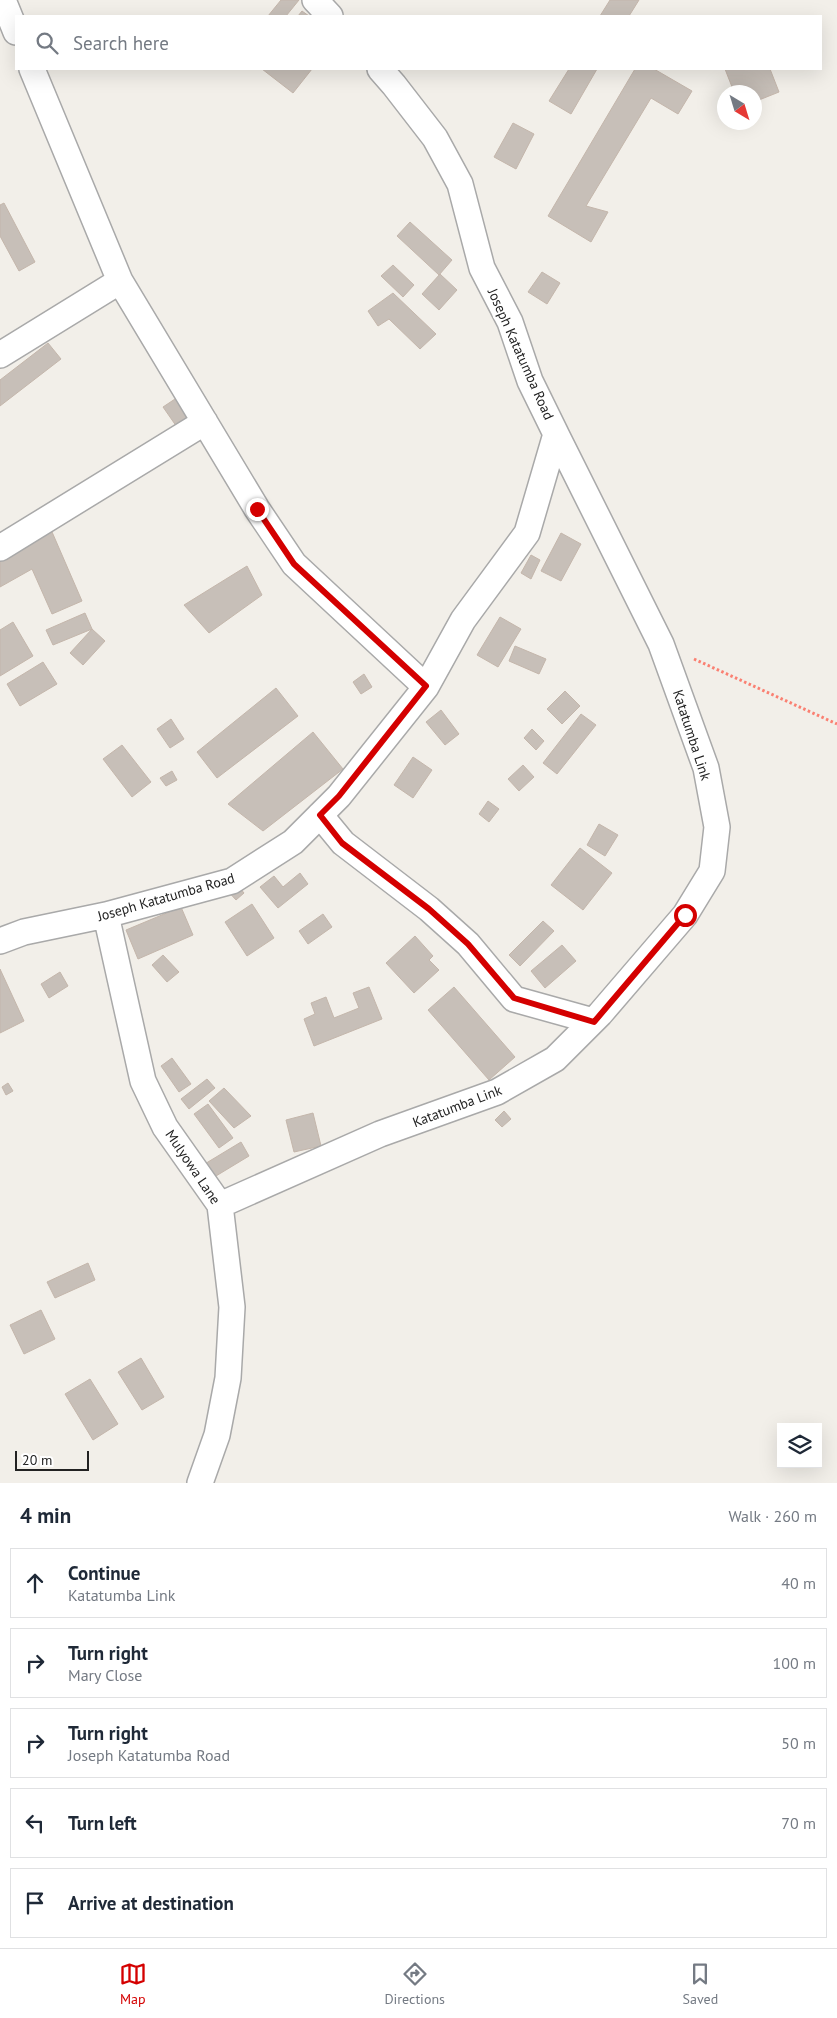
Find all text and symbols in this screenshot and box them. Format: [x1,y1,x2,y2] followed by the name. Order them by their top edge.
[15,15,822,70] search box
[33,29,61,57] icon: search
[73,31,169,55] text: Search here
[717,85,762,130] north arrow
[484,285,558,422] street label: Joseph Katatumba Road
[246,498,269,521] route end
[669,687,715,783] street label: Katatumba Link
[94,869,237,925] street label: Joseph Katatumba Road
[674,904,697,927] route start
[410,1081,504,1131] street label: Katatumba Link
[161,1126,225,1208] street label: Mulyowa Lane
[777,1423,822,1468] map controls
[777,1423,822,1468] button: layers
[15,1448,89,1471] scale bar
[22,1451,52,1469] text: 20 m
[20,1502,71,1529] text: 4 min
[728,1506,817,1526] text: Walk · 260 m
[68,1561,140,1585] text: Continue
[21,1569,49,1597] icon: ahead
[781,1573,816,1593] text: 40 m
[68,1585,175,1605] text: Katatumba Link
[68,1641,148,1665] text: Turn right
[21,1649,49,1677] icon: right
[773,1653,816,1673] text: 100 m
[68,1665,142,1685] text: Mary Close
[68,1721,148,1745] text: Turn right
[21,1729,49,1757] icon: right
[781,1733,816,1753] text: 50 m
[68,1745,230,1765] text: Joseph Katatumba Road
[21,1809,49,1837] icon: left
[68,1811,137,1835] text: Turn left
[781,1813,816,1833] text: 70 m
[21,1889,49,1917] icon: arrive
[68,1891,234,1915] text: Arrive at destination
[119,1960,147,2008] tab: Map
[384,1960,445,2008] tab: Directions
[683,1960,718,2008] tab: Saved

